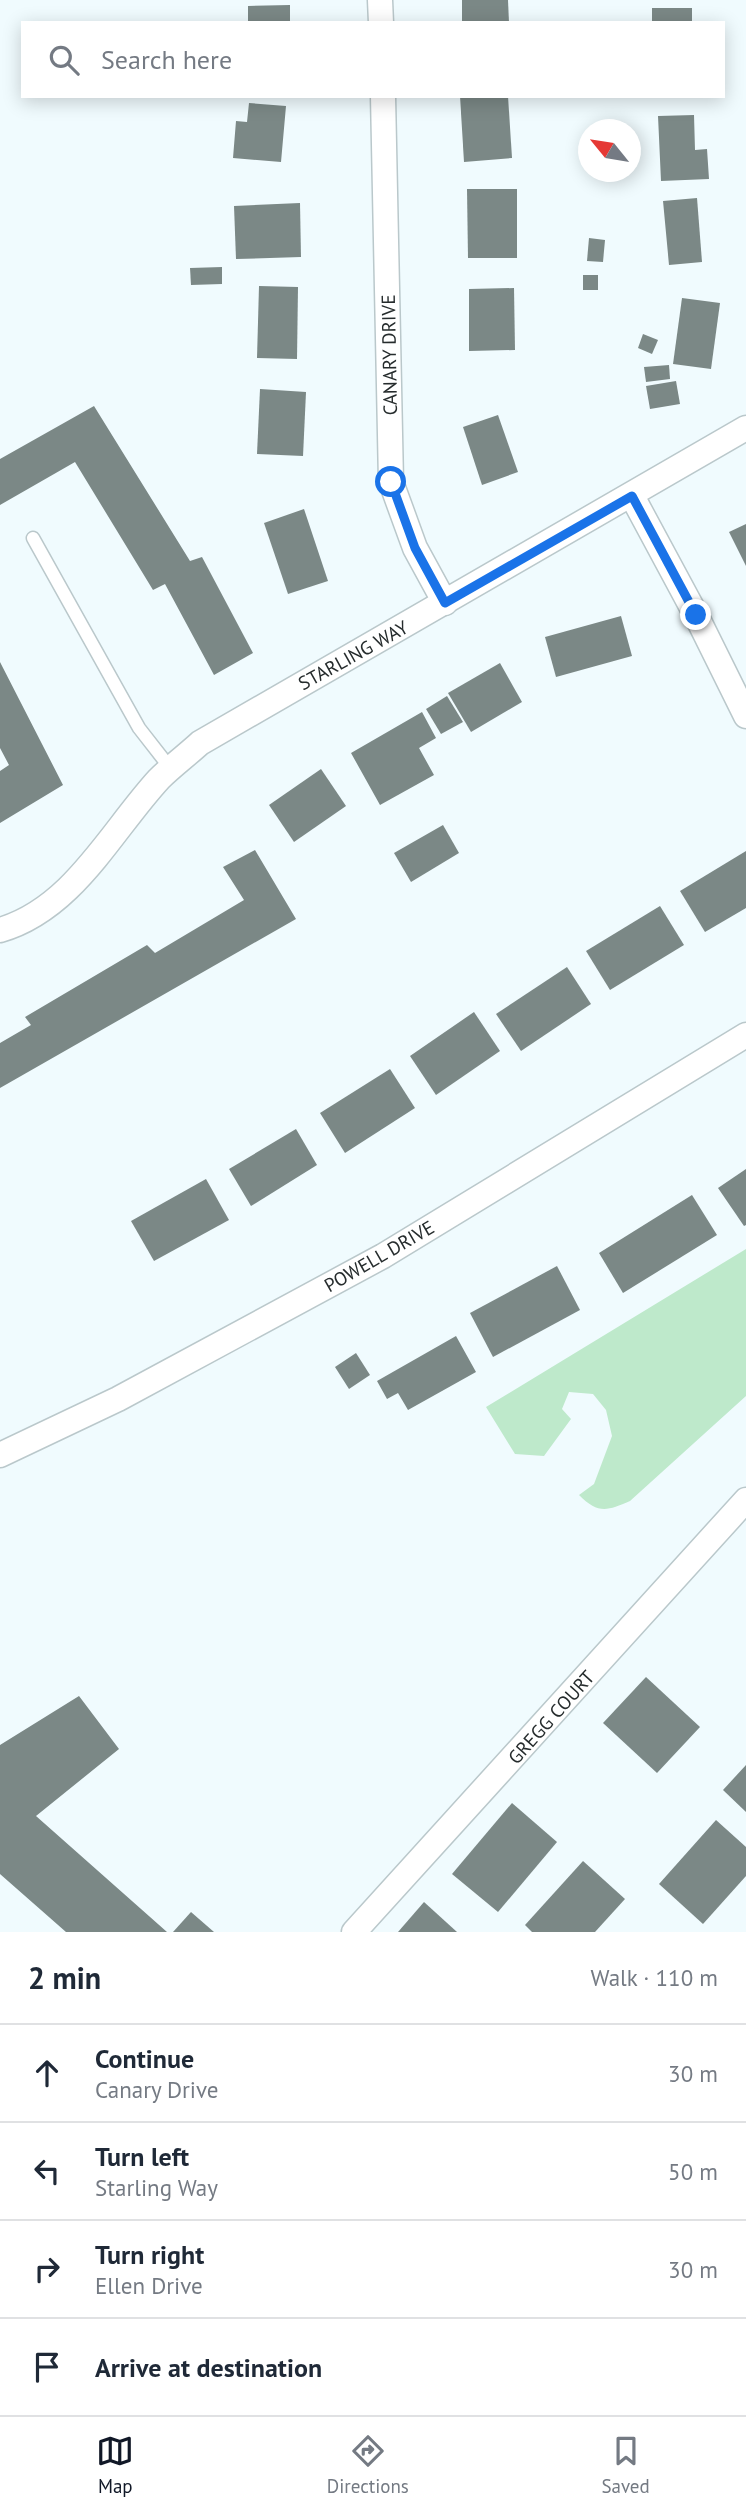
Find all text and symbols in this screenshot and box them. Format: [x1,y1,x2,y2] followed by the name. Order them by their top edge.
[21,21,725,98] search box
[45,41,83,79] icon: search
[101,43,232,76] text: Search here
[578,119,641,182] north arrow
[376,294,402,416] street label: CANARY DRIVE
[375,466,406,497] route start
[680,599,711,630] route end
[294,615,412,695] street label: STARLING WAY
[320,1215,438,1297] street label: POWELL DRIVE
[503,1665,600,1769] street label: GREGG COURT
[28,1958,101,1997] text: 2 min
[591,1963,718,1992] text: Walk · 110 m
[95,2042,194,2075] text: Continue
[28,2054,66,2092] icon: ahead
[668,2059,718,2088] text: 30 m
[95,2075,219,2104] text: Canary Drive
[95,2140,189,2173] text: Turn left
[28,2152,66,2190] icon: left
[668,2157,718,2186] text: 50 m
[95,2173,218,2202] text: Starling Way
[95,2238,204,2271] text: Turn right
[28,2250,66,2288] icon: right
[668,2255,718,2284] text: 30 m
[95,2271,203,2300] text: Ellen Drive
[28,2348,66,2386] icon: arrive
[95,2351,322,2384] text: Arrive at destination
[96,2432,134,2498] tab: Map
[327,2432,409,2498] tab: Directions
[601,2432,650,2498] tab: Saved

